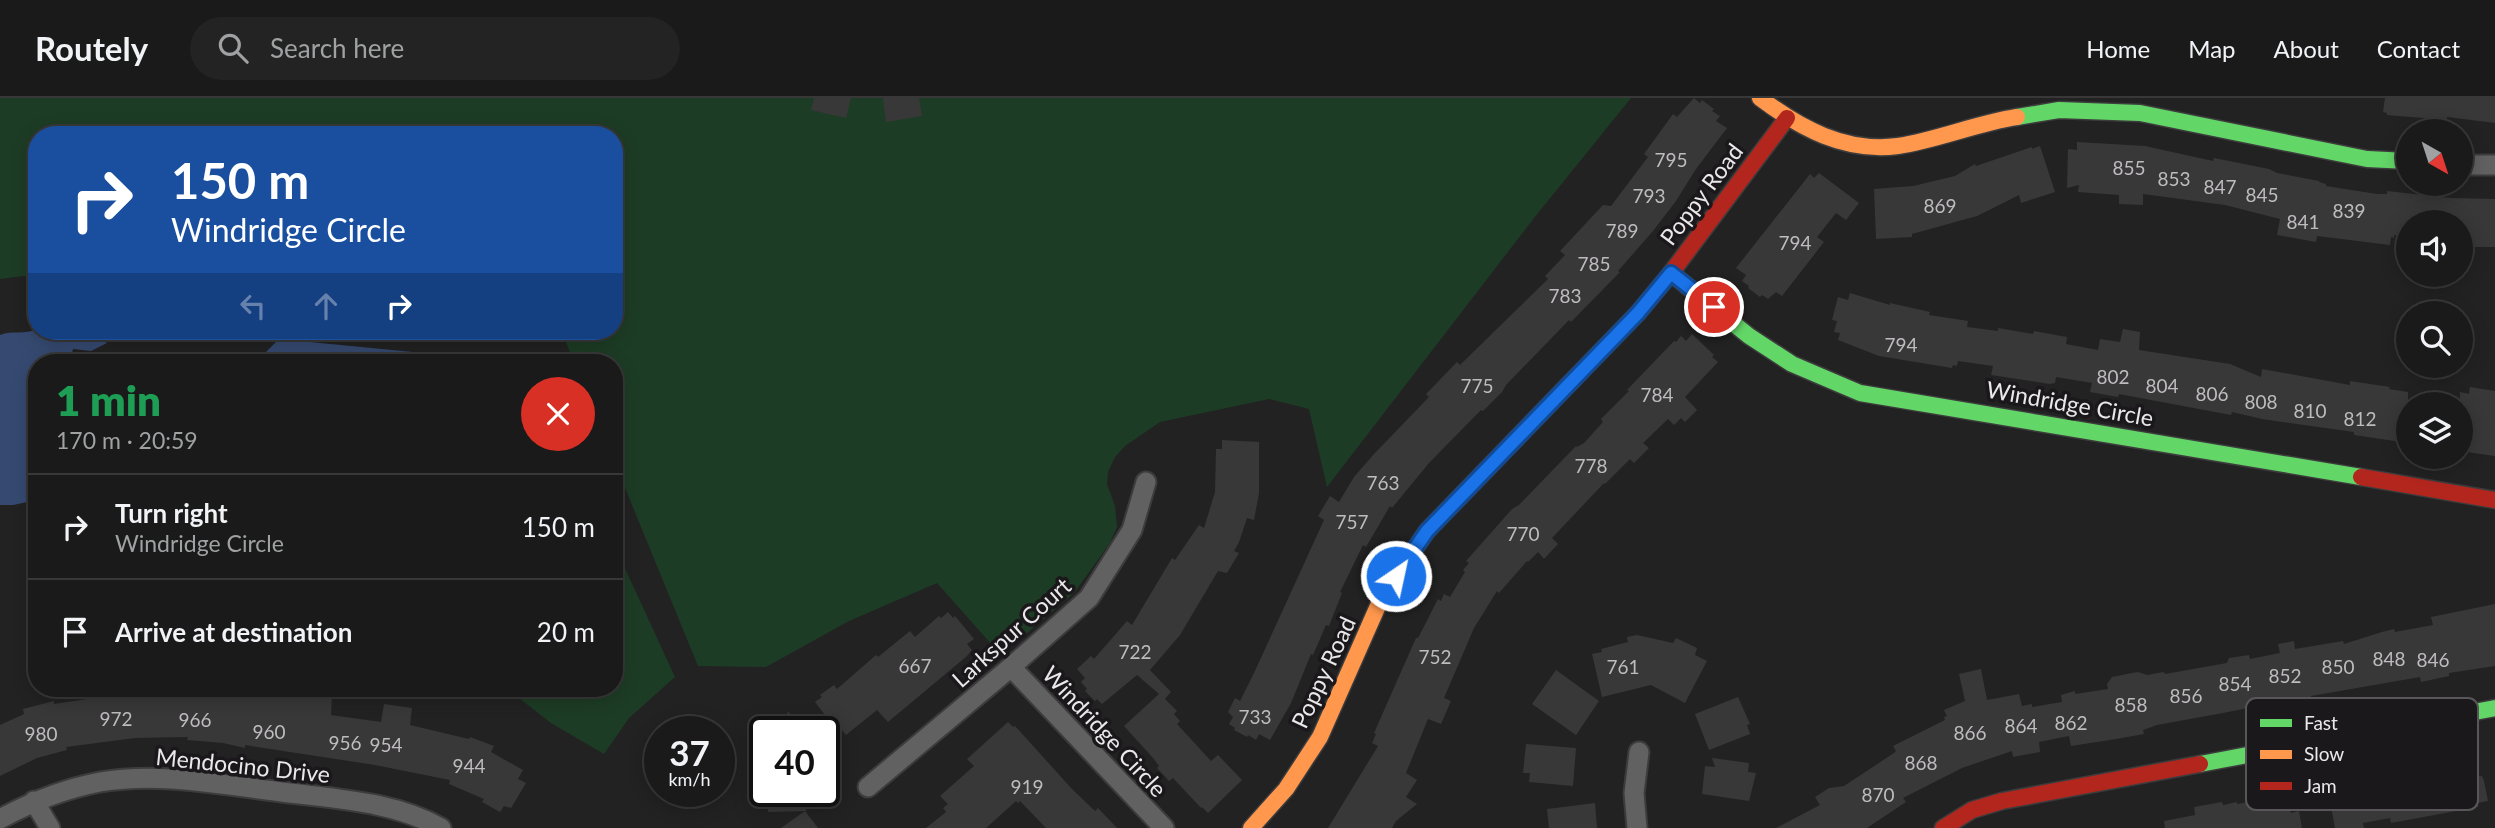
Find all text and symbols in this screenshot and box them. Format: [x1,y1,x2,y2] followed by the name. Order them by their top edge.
[190,17,680,80] search box
[35,28,148,68] text: Routely
[214,29,252,67] icon: search
[270,32,404,64] text: Search here
[2086,34,2150,63] text: Home
[2188,34,2236,63] text: Map
[2274,34,2339,63] text: About
[2377,34,2460,63] text: Contact
[2396,119,2473,196] north arrow
[2396,119,2473,469] map controls
[1654,138,1748,250] street label: Poppy Road
[1654,148,1688,171] house number: 795
[171,151,309,209] text: 150 m
[56,154,147,245] icon: right
[2112,156,2146,179] house number: 855
[2157,167,2191,190] house number: 853
[2203,175,2237,198] house number: 847
[2245,183,2279,206] house number: 845
[1632,184,1666,207] house number: 793
[1923,194,1957,217] house number: 869
[2332,199,2366,222] house number: 839
[171,210,406,249] text: Windridge Circle
[2286,210,2320,233] house number: 841
[2396,210,2473,287] button: sound
[1605,219,1639,242] house number: 789
[1778,231,1812,254] house number: 794
[1577,252,1611,275] house number: 785
[1684,277,1744,337] pin
[1548,284,1582,307] house number: 783
[234,287,272,325] icon: left
[307,287,345,325] icon: ahead
[380,287,418,325] icon: right
[1695,288,1733,326] icon: arrive
[2396,301,2473,378] button: search
[1884,333,1918,356] house number: 794
[2096,365,2130,388] house number: 802
[1460,374,1494,397] house number: 775
[2145,374,2179,397] house number: 804
[56,375,161,425] text: 1 min
[1984,375,2156,431] street label: Windridge Circle
[521,377,595,451] button: close
[2195,382,2229,405] house number: 806
[1640,383,1674,406] house number: 784
[2244,390,2278,413] house number: 808
[2396,392,2473,469] button: layers
[2293,399,2327,422] house number: 810
[2343,407,2377,430] house number: 812
[56,426,198,454] text: 170 m · 20:59
[1574,454,1608,477] house number: 778
[1366,471,1400,494] house number: 763
[115,497,228,529] text: Turn right
[56,508,94,546] icon: right
[1335,510,1369,533] house number: 757
[522,511,595,543] text: 150 m
[1506,522,1540,545] house number: 770
[115,529,284,557] text: Windridge Circle
[1359,539,1433,613] position arrow
[946,571,1077,693] street label: Larkspur Court
[1285,612,1361,732] street label: Poppy Road
[56,613,94,651] icon: arrive
[115,616,352,648] text: Arrive at destination
[537,616,595,648] text: 20 m
[1118,640,1152,663] house number: 722
[1418,645,1452,668] house number: 752
[2372,647,2406,670] house number: 848
[2416,648,2450,671] house number: 846
[898,654,932,677] house number: 667
[1606,655,1640,678] house number: 761
[2321,655,2355,678] house number: 850
[1037,660,1173,802] street label: Windridge Circle
[2268,664,2302,687] house number: 852
[2218,672,2252,695] house number: 854
[2169,684,2203,707] house number: 856
[2114,693,2148,716] house number: 858
[2246,698,2478,810] legend
[1238,705,1272,728] house number: 733
[99,707,133,730] house number: 972
[178,708,212,731] house number: 966
[2054,711,2088,734] house number: 862
[2304,711,2338,734] text: Fast
[2004,714,2038,737] house number: 864
[749,716,840,807] speed limit sign: 40
[252,720,286,743] house number: 960
[1953,721,1987,744] house number: 866
[24,722,58,745] house number: 980
[328,731,362,754] house number: 956
[669,731,710,773] text: 37
[369,733,403,756] house number: 954
[155,742,331,788] street label: Mendocino Drive
[2304,742,2344,765] text: Slow
[1904,751,1938,774] house number: 868
[452,754,486,777] house number: 944
[668,768,711,790] text: km/h
[2304,774,2337,797] text: Jam
[1010,775,1044,798] house number: 919
[1861,783,1895,806] house number: 870

